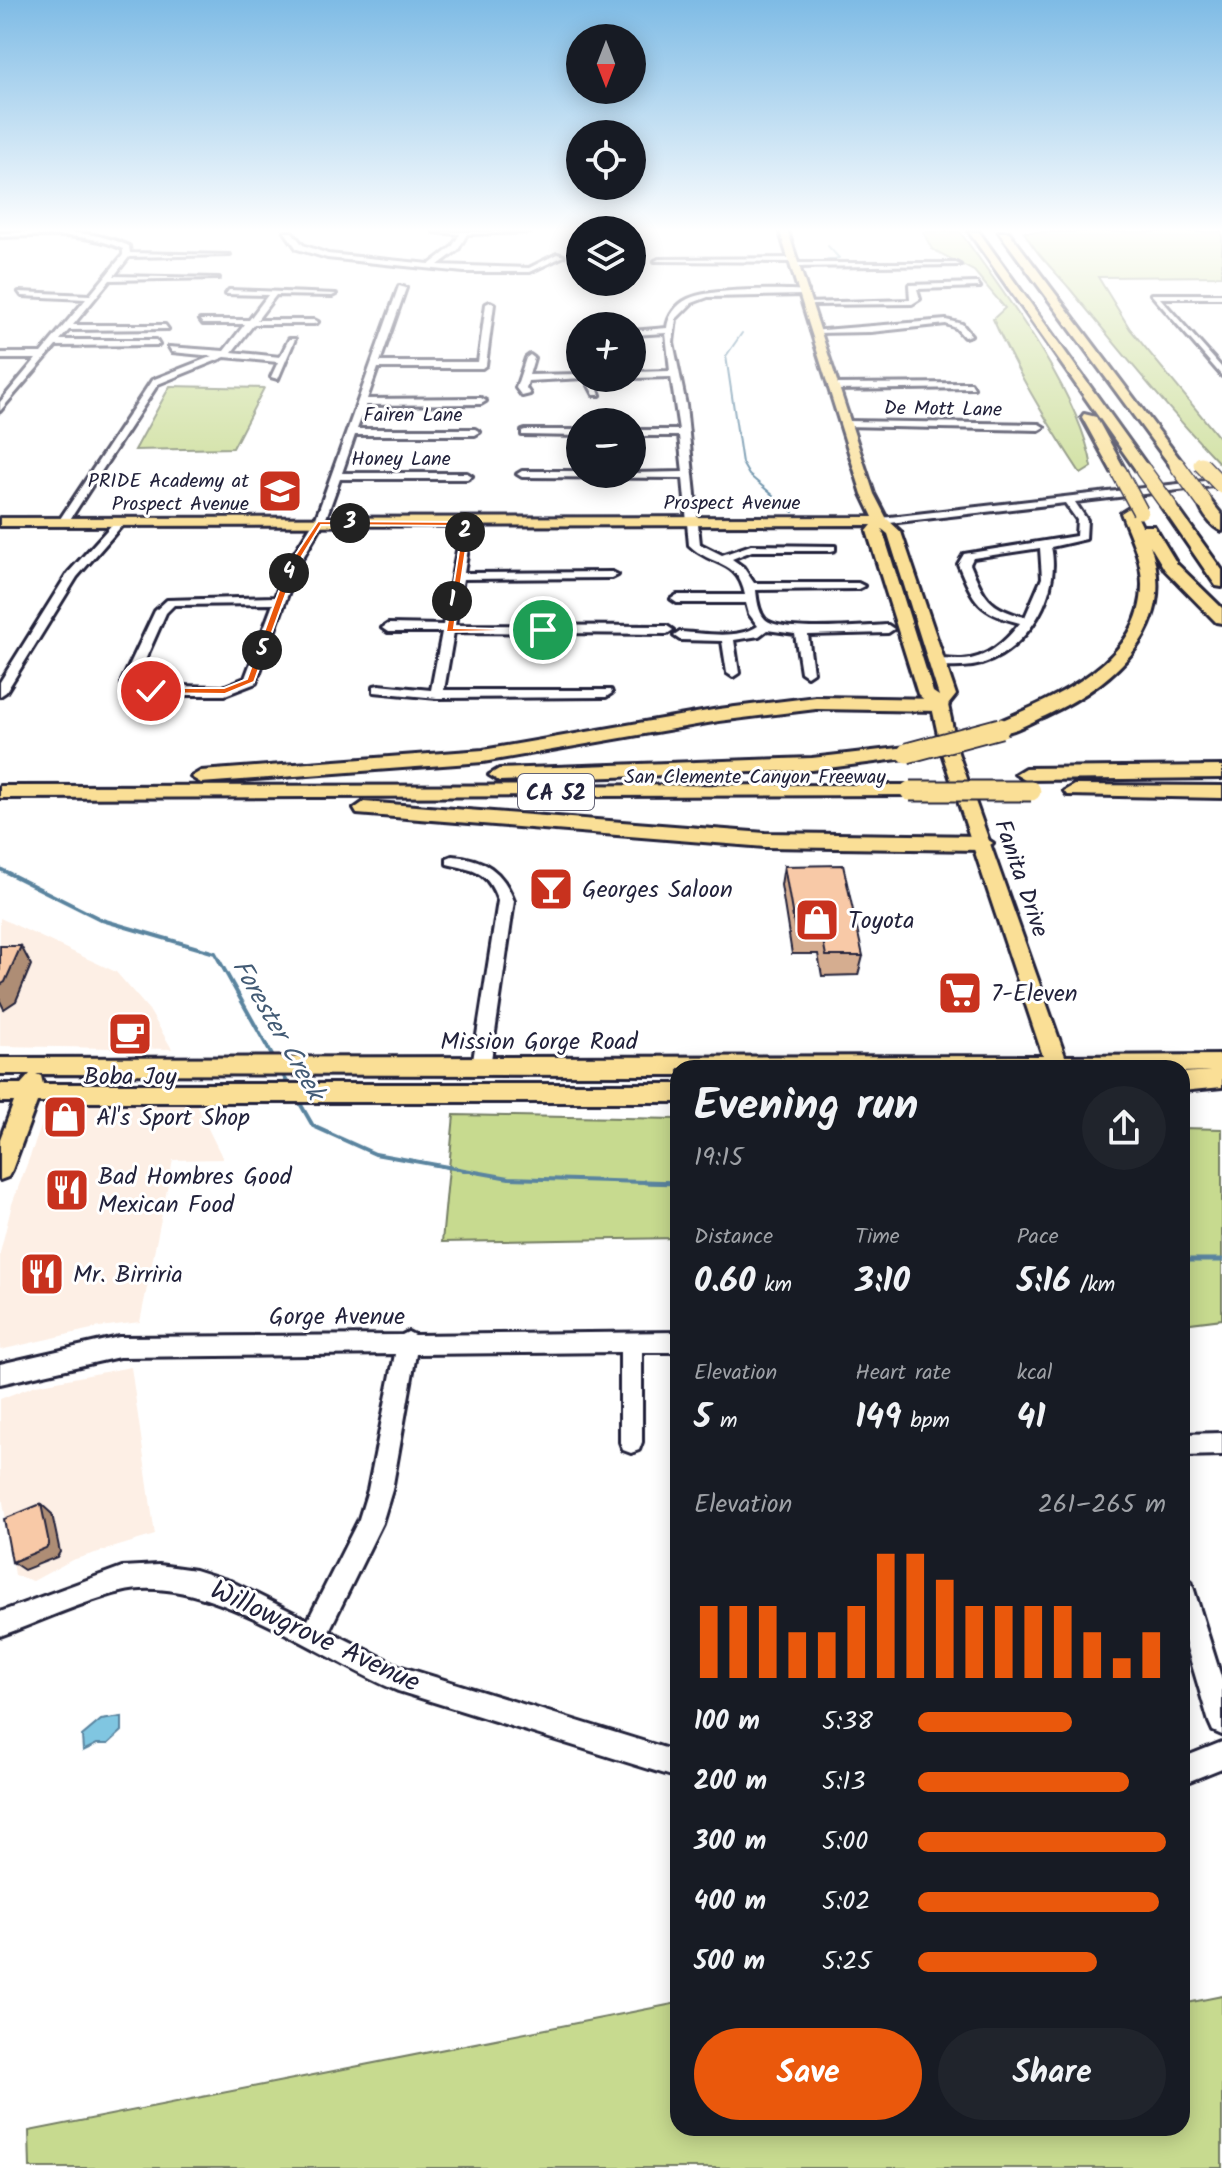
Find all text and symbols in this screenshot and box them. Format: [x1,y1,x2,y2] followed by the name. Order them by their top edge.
[566,24,646,104] north arrow
[566,24,646,488] map controls
[566,120,646,200] button: locate
[566,216,646,296] button: layers
[566,312,646,392] button: +
[884,393,1002,427] street label: De Mott Lane
[364,400,462,432] street label: Fairen Lane
[566,408,646,488] button: −
[351,444,451,476] street label: Honey Lane
[88,466,249,521] place label: PRIDE Academy at Prospect Avenue
[256,467,304,515] school or university icon: PRIDE Academy at Prospect Avenue
[663,488,801,520] street label: Prospect Avenue
[330,503,370,543] pin: 3
[344,505,356,540] text: 3
[445,512,485,552] pin: 2
[459,514,471,549] text: 2
[269,553,309,593] pin: 4
[283,555,295,590] text: 4
[432,581,472,621] pin: 1
[449,583,455,618] text: 1
[509,596,577,664] pin
[521,608,565,652] icon: arrive
[242,630,282,670] pin: 5
[256,632,268,667] text: 5
[117,657,185,725] pin
[129,669,173,713] icon: check
[624,762,886,794] street label: San Clemente Canyon Freeway
[518,774,594,810] road number: CA 52
[982,814,1059,943] street label: Fanita Drive
[527,865,575,913] bar icon: Georges Saloon
[582,871,733,910] place label: Georges Saloon
[793,896,841,944] shop icon: Toyota
[848,902,914,941] place label: Toyota
[220,951,337,1112] water label: Forester Creek
[936,969,984,1017] supermarket icon: 7-Eleven
[991,975,1078,1014] place label: 7-Eleven
[106,1010,154,1058] cafe icon: Boba Joy
[440,1023,639,1062] street label: Mission Gorge Road
[84,1058,177,1097] place label: Boba Joy
[694,1072,918,1142] text: Evening run
[1082,1086,1166,1170] button: share
[41,1093,89,1141] shop icon: Al's Sport Shop
[96,1099,250,1138] place label: Al's Sport Shop
[694,1137,743,1179] text: 19:15
[98,1158,293,1225] place label: Bad Hombres Good Mexican Food
[43,1166,91,1214] restaurant icon: Bad Hombres Good Mexican Food
[694,1220,773,1255] text: Distance
[855,1220,900,1255] text: Time
[1017,1220,1059,1255] text: Pace
[18,1250,66,1298] restaurant icon: Mr. Birriria
[694,1255,755,1309] text: 0.60
[855,1255,910,1309] text: 3:10
[1017,1255,1071,1309] text: 5:16
[73,1256,183,1295] place label: Mr. Birriria
[755,1268,792,1303] text: km
[1071,1268,1115,1303] text: /km
[269,1298,405,1337] street label: Gorge Avenue
[694,1356,777,1391] text: Elevation
[855,1356,951,1391] text: Heart rate
[1017,1356,1052,1391] text: kcal
[694,1391,711,1445] text: 5
[855,1391,901,1445] text: 149
[1017,1391,1045,1445] text: 41
[711,1404,738,1439] text: m
[901,1404,950,1439] text: bpm
[694,1484,792,1526] text: Elevation
[1038,1484,1166,1526] text: 261–265 m
[203,1569,428,1706] street label: Willowgrove Avenue
[694,1701,760,1743] text: 100 m
[822,1701,873,1743] text: 5:38
[694,1761,767,1803] text: 200 m
[822,1761,865,1803] text: 5:13
[694,1821,766,1863] text: 300 m
[822,1821,868,1863] text: 5:00
[694,1881,766,1923] text: 400 m
[822,1881,870,1923] text: 5:02
[694,1941,765,1983] text: 500 m
[822,1941,871,1983] text: 5:25
[694,2028,922,2120] button: Save
[938,2028,1166,2120] button: Share

